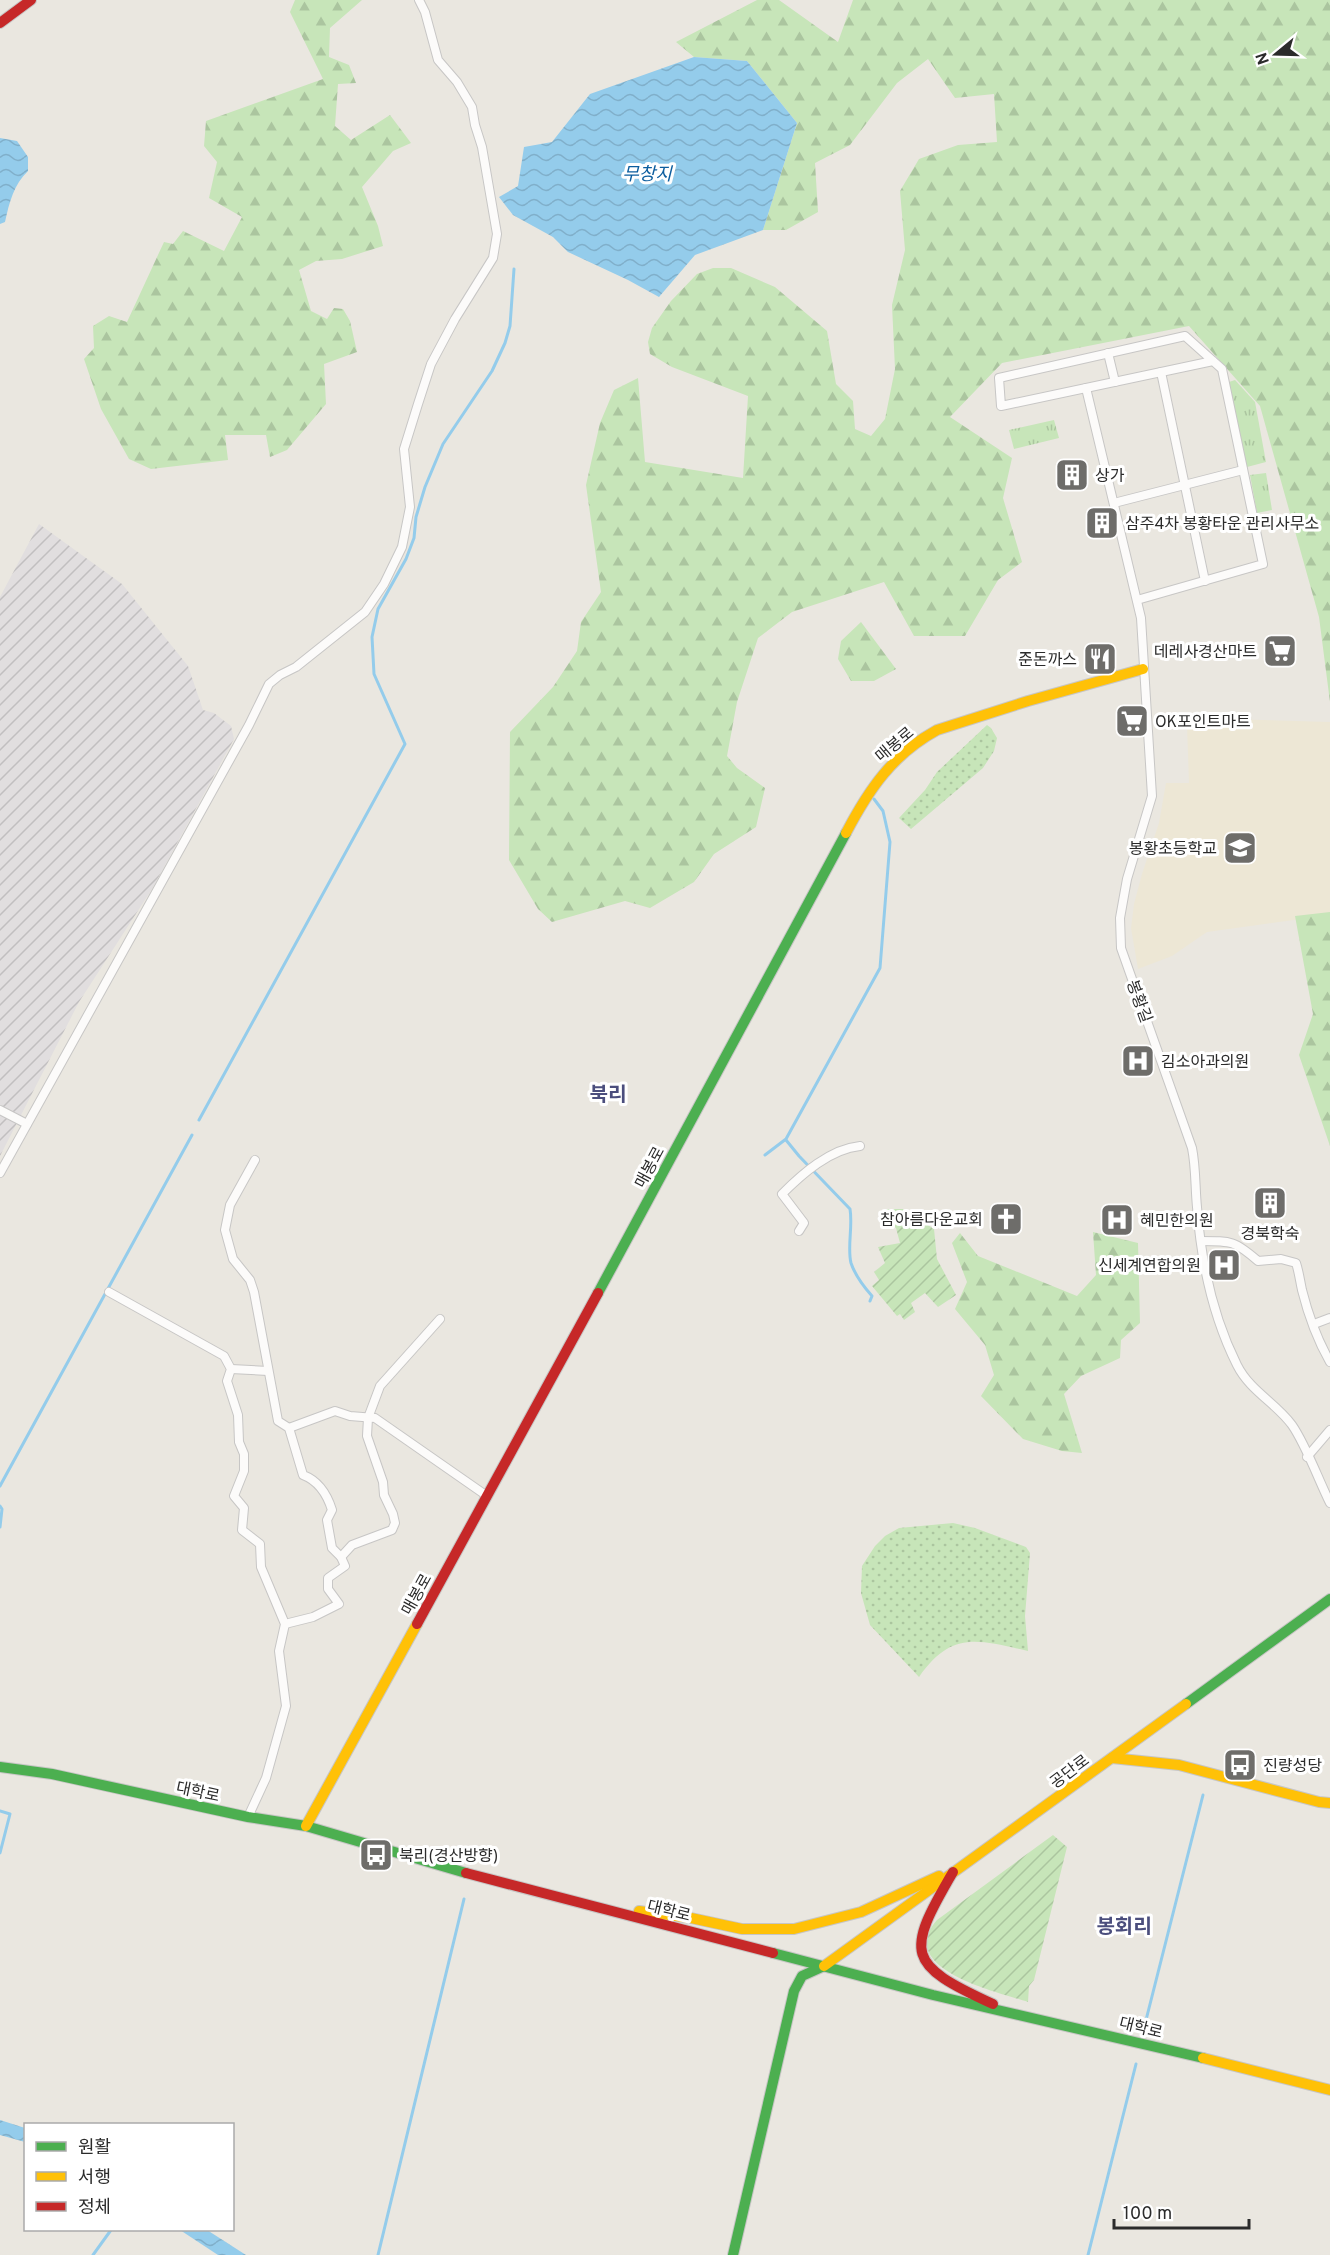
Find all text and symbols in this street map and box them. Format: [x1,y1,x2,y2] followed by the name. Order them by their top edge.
[1246,24,1306,84] north arrow
[1252,50,1275,67] text: N
[622,164,673,187] water label: 무창지
[1054,457,1090,493] building icon: 상가
[1095,467,1125,487] place label: 상가
[1084,505,1120,541] building icon: 삼주4차 봉황타운 관리사무소
[1125,515,1319,535] place label: 삼주4차 봉황타운 관리사무소
[1262,633,1298,669] supermarket icon: 데레사경산마트
[1082,641,1118,677] restaurant icon: 준돈까스
[1154,643,1257,663] place label: 데레사경산마트
[1018,651,1077,671] place label: 준돈까스
[1114,703,1150,739] supermarket icon: OK포인트마트
[1155,713,1251,733] place label: OK포인트마트
[872,724,919,767] street label: 매봉로
[1222,830,1258,866] school or university icon: 봉황초등학교
[1129,840,1217,860] place label: 봉황초등학교
[1121,978,1155,1026] street label: 봉황길
[1120,1043,1156,1079] hospital icon: 김소아과의원
[1161,1053,1249,1073] place label: 김소아과의원
[590,1083,626,1109] district label: 북리
[632,1144,670,1192] street label: 매봉로
[1252,1185,1288,1221] building icon: 경북학숙
[988,1201,1024,1237] church icon: 참아름다운교회
[1099,1202,1135,1238] hospital icon: 혜민한의원
[880,1211,983,1231] place label: 참아름다운교회
[1140,1212,1214,1232] place label: 혜민한의원
[1241,1225,1299,1245] place label: 경북학숙
[1206,1247,1242,1283] hospital icon: 신세계연합의원
[1098,1257,1201,1277] place label: 신세계연합의원
[398,1571,437,1619] street label: 매봉로
[1222,1747,1258,1783] bus stop icon: 진량성당
[1047,1751,1094,1794] street label: 공단로
[1263,1757,1322,1777] place label: 진량성당
[174,1779,222,1807] street label: 대학로
[358,1837,394,1873] bus stop icon: 북리(경산방향)
[399,1847,498,1867] place label: 북리(경산방향)
[645,1897,693,1927] street label: 대학로
[1096,1915,1152,1941] district label: 봉회리
[1117,2014,1165,2044] street label: 대학로
[24,2123,234,2231] legend
[78,2137,111,2160] text: 원활
[78,2167,111,2190] text: 서행
[1114,2192,1249,2230] scale bar
[78,2197,111,2220] text: 정체
[1123,2203,1172,2226] text: 100 m

